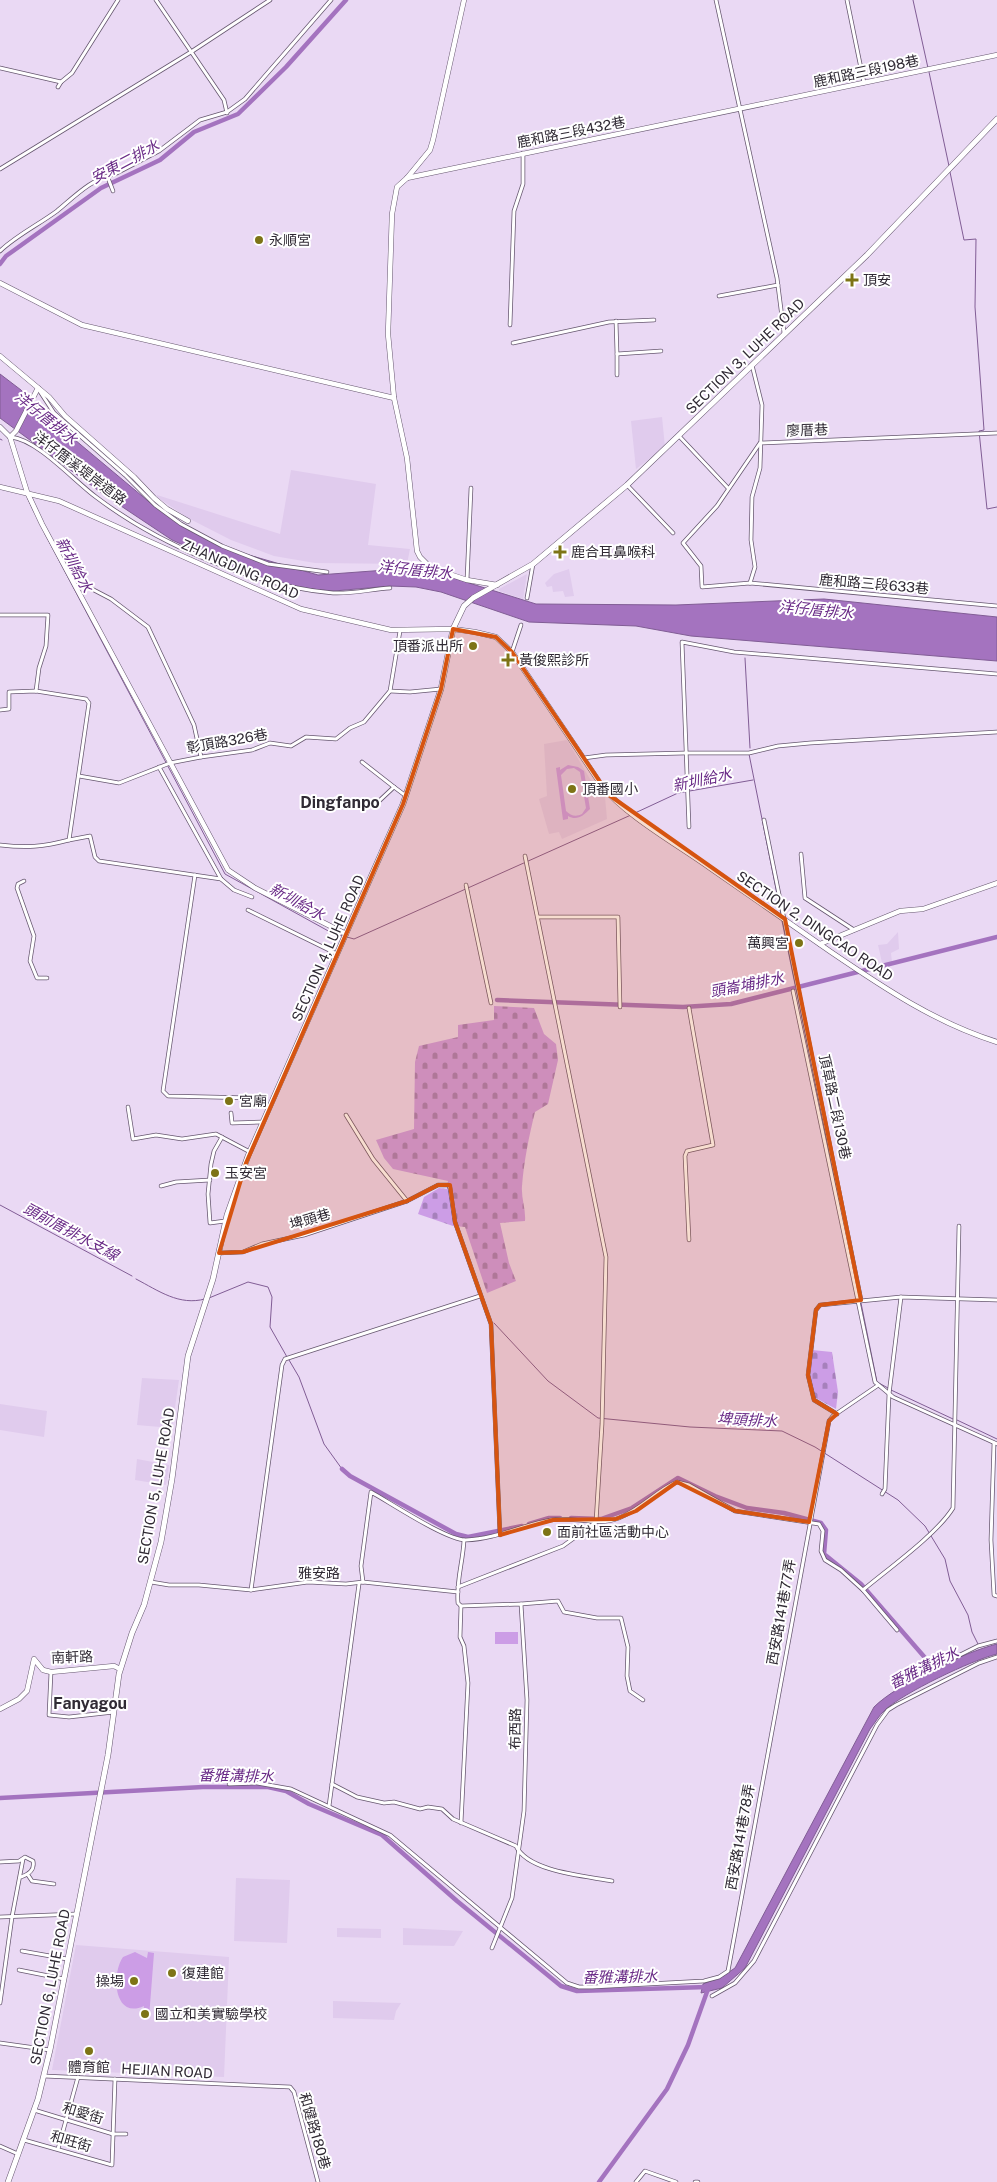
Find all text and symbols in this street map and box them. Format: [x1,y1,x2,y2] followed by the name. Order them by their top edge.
[812,52,920,90] street label: 鹿和路三段198巷
[515,114,627,150] street label: 鹿和路三段432巷
[88,136,163,187] water label: 安東二排水
[269,232,311,248] place label: 永順宮
[253,234,265,246] marker: 永順宮
[863,272,891,288] place label: 頂安
[845,273,859,287] marker: 頂安
[682,295,808,417] street label: SECTION 3, LUHE ROAD
[12,387,82,448] water label: 洋仔厝排水
[786,421,828,439] street label: 廖厝巷
[30,428,130,508] street label: 洋仔厝溪堤岸道路
[53,534,96,596] water label: 新圳給水
[179,536,301,602] street label: ZHANGDING ROAD
[571,544,655,560] place label: 鹿合耳鼻喉科
[553,545,567,559] marker: 鹿合耳鼻喉科
[377,557,454,582] water label: 洋仔厝排水
[818,571,930,597] street label: 鹿和路三段633巷
[778,597,855,622] water label: 洋仔厝排水
[393,638,463,654] place label: 頂番派出所
[467,640,479,652] marker: 頂番派出所
[519,652,589,668] place label: 黃俊熙診所
[501,653,515,667] marker: 黃俊熙診所
[185,726,269,756] street label: 彰頂路326巷
[671,765,734,794] water label: 新圳給水
[582,781,638,797] place label: 頂番國小
[566,783,578,795] marker: 頂番國小
[300,793,380,812] district label: Dingfanpo
[734,868,896,984] street label: SECTION 2, DINGCAO ROAD
[288,872,368,1024] street label: SECTION 4, LUHE ROAD
[267,880,328,924] water label: 新圳給水
[747,935,789,951] place label: 萬興宮
[793,937,805,949] marker: 萬興宮
[708,969,786,1000] water label: 頭崙埔排水
[816,1053,854,1161] street label: 頂草路二段130巷
[239,1093,267,1109] place label: 宮廟
[223,1095,235,1107] marker: 宮廟
[225,1165,267,1181] place label: 玉安宮
[209,1167,221,1179] marker: 玉安宮
[21,1199,123,1265] water label: 頭前厝排水支線
[288,1206,332,1232] street label: 埤頭巷
[134,1406,178,1566] street label: SECTION 5, LUHE ROAD
[717,1409,778,1430] water label: 埤頭排水
[557,1524,669,1540] place label: 面前社區活動中心
[541,1526,553,1538] marker: 面前社區活動中心
[764,1558,798,1666] street label: 西安路141巷77弄
[298,1565,340,1581] street label: 雅安路
[886,1643,962,1692] water label: 番雅溝排水
[51,1648,93,1666] street label: 南軒路
[53,1694,127,1713] district label: Fanyagou
[507,1708,523,1750] street label: 布西路
[198,1766,275,1785] water label: 番雅溝排水
[723,1783,757,1891] street label: 西安路141巷78弄
[27,1908,73,2066] street label: SECTION 6, LUHE ROAD
[182,1965,224,1981] place label: 復建館
[166,1967,178,1979] marker: 復建館
[582,1967,659,1986] water label: 番雅溝排水
[96,1973,124,1989] place label: 操場
[128,1975,140,1987] marker: 操場
[155,2006,267,2022] place label: 國立和美實驗學校
[139,2008,151,2020] marker: 國立和美實驗學校
[83,2045,95,2057] marker: 體育館
[68,2059,110,2075] place label: 體育館
[121,2061,213,2081] street label: HEJIAN ROAD
[296,2091,334,2171] street label: 和健路180巷
[61,2099,105,2127] street label: 和愛街
[49,2128,93,2154] street label: 和旺街

